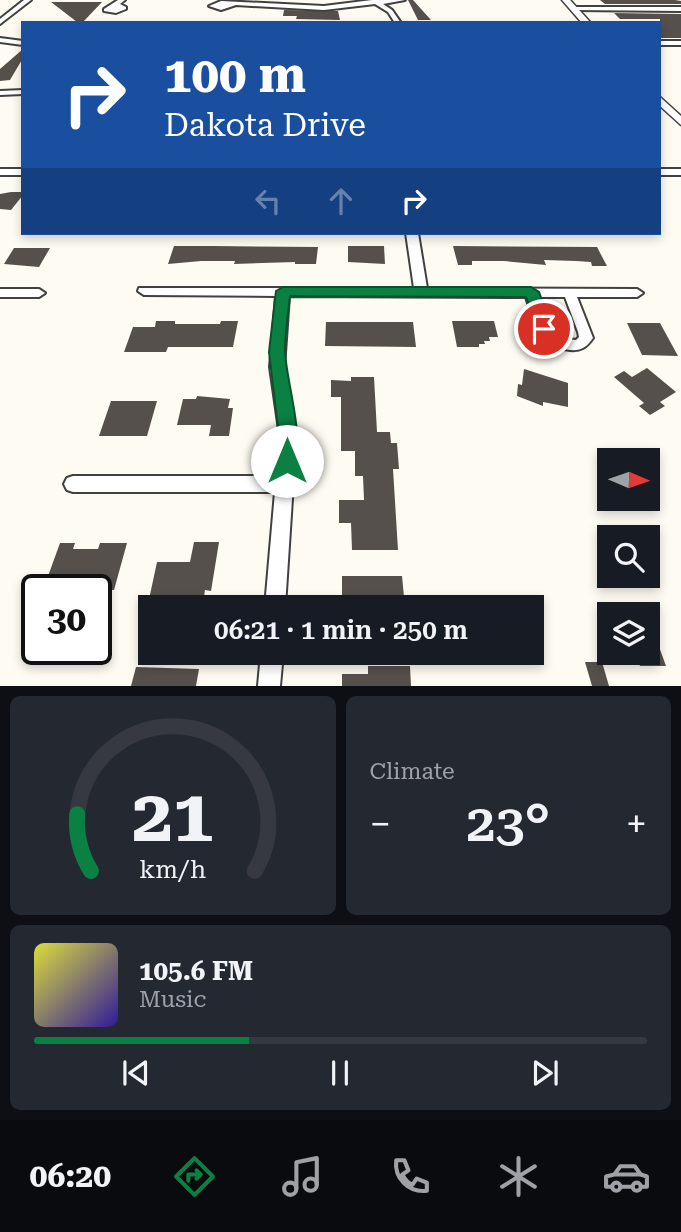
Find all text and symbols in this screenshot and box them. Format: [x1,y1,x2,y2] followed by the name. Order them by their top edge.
[164,47,306,104] text: 100 m
[49,49,140,140] icon: right
[164,106,366,144] text: Dakota Drive
[249,182,287,220] icon: left
[322,182,360,220] icon: ahead
[395,182,433,220] icon: right
[514,299,574,359] pin
[525,310,563,348] icon: arrive
[250,424,324,498] position arrow
[597,448,660,511] north arrow
[597,448,660,665] map controls
[597,525,660,588] button: search
[21,574,112,665] speed limit sign: 30
[597,602,660,665] button: layers
[214,615,468,645] text: 06:21 · 1 min · 250 m
[370,758,455,785] text: Climate
[132,775,214,860] text: 21
[466,793,550,854] text: 23°
[370,802,391,846] text: −
[626,802,647,846] text: +
[139,855,206,884] text: km/h
[139,956,253,986] text: 105.6 FM
[139,986,206,1013] text: Music
[117,1054,155,1092] icon: previous
[321,1054,359,1092] icon: pause
[526,1054,564,1092] icon: next
[170,1152,219,1201] icon: directions
[278,1152,327,1201] icon: music
[386,1152,435,1201] icon: phone
[494,1152,543,1201] icon: climate
[602,1152,651,1201] icon: car
[30,1157,111,1195] text: 06:20

